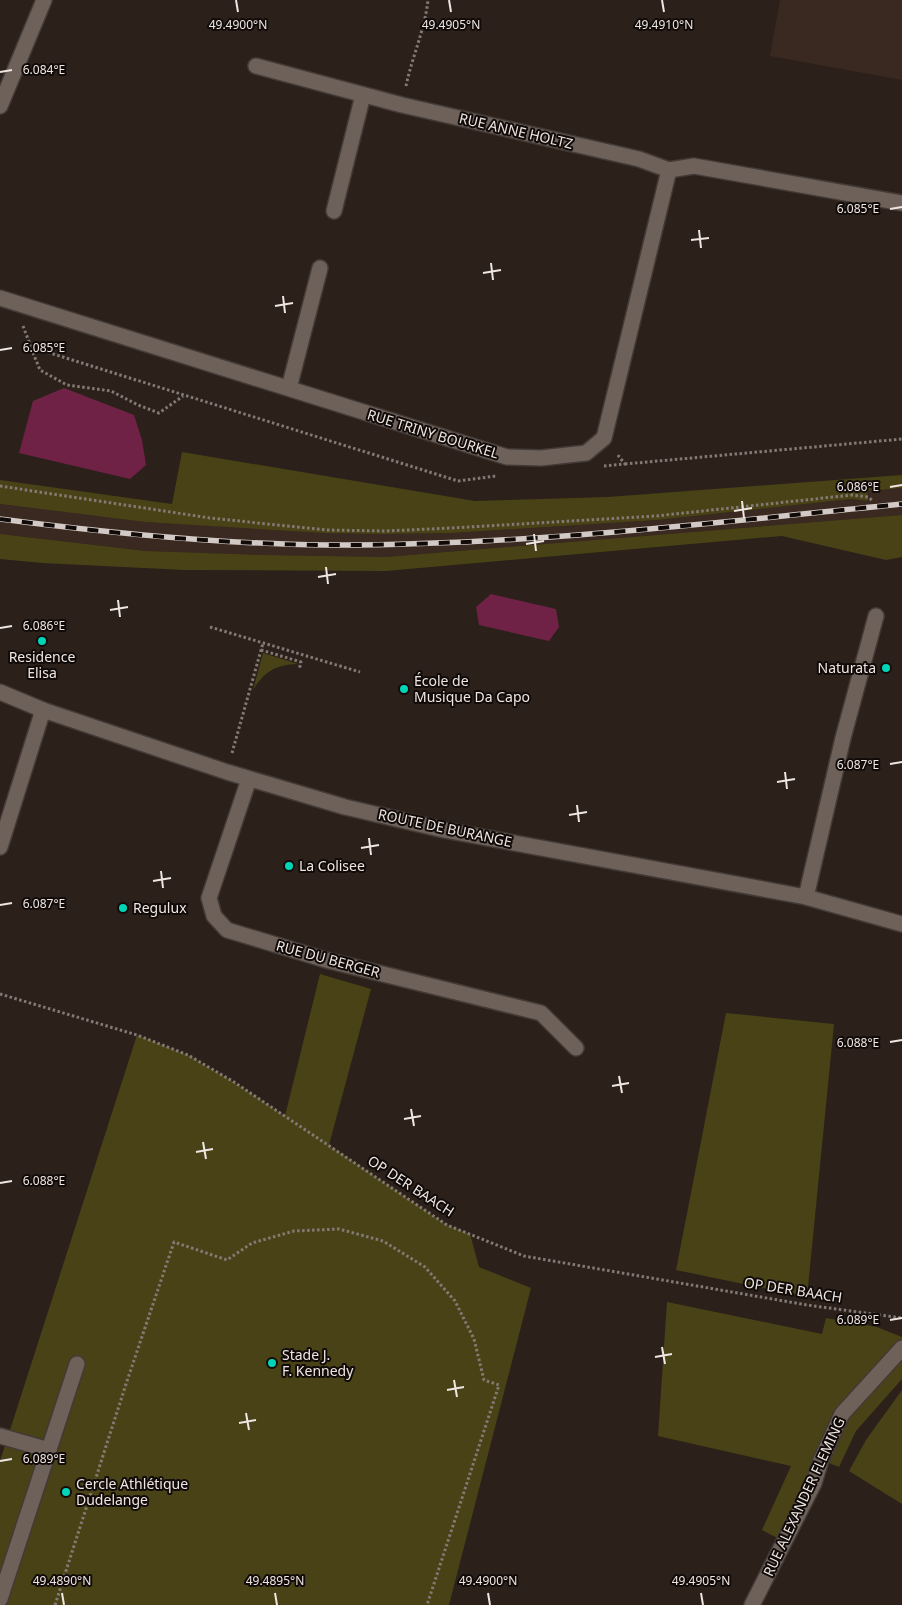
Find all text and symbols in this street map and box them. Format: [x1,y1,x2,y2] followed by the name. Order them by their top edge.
[209,16,267,33] text: 49.4900°N
[422,16,480,33] text: 49.4905°N
[635,16,693,33] text: 49.4910°N
[23,61,65,78] text: 6.084°E
[457,108,575,153] street label: RUE ANNE HOLTZ
[837,200,879,217] text: 6.085°E
[23,339,65,356] text: 6.085°E
[365,404,501,463] street label: RUE TRINY BOURKEL
[837,478,879,495] text: 6.086°E
[23,617,65,634] text: 6.086°E
[36,635,48,647] marker: Residence Elisa
[9,647,75,682] place label: Residence Elisa
[818,658,876,677] place label: Naturata
[880,662,892,674] marker: Naturata
[414,671,530,706] place label: École de Musique Da Capo
[398,683,410,695] marker: École de Musique Da Capo
[837,756,879,773] text: 6.087°E
[376,804,514,851] street label: ROUTE DE BURANGE
[299,856,365,875] place label: La Colisee
[283,860,295,872] marker: La Colisee
[23,895,65,912] text: 6.087°E
[133,898,187,917] place label: Regulux
[117,902,129,914] marker: Regulux
[274,936,382,982] street label: RUE DU BERGER
[837,1034,879,1051] text: 6.088°E
[364,1151,458,1221] street label: OP DER BAACH
[23,1172,65,1189] text: 6.088°E
[743,1272,844,1307] street label: OP DER BAACH
[837,1311,879,1328] text: 6.089°E
[282,1345,354,1380] place label: Stade J. F. Kennedy
[266,1357,278,1369] marker: Stade J. F. Kennedy
[758,1414,849,1579] street label: RUE ALEXANDER FLEMING
[23,1450,65,1467] text: 6.089°E
[76,1474,188,1509] place label: Cercle Athlétique Dudelange
[60,1486,72,1498] marker: Cercle Athlétique Dudelange
[33,1572,91,1589] text: 49.4890°N
[246,1572,304,1589] text: 49.4895°N
[459,1572,517,1589] text: 49.4900°N
[672,1572,730,1589] text: 49.4905°N

